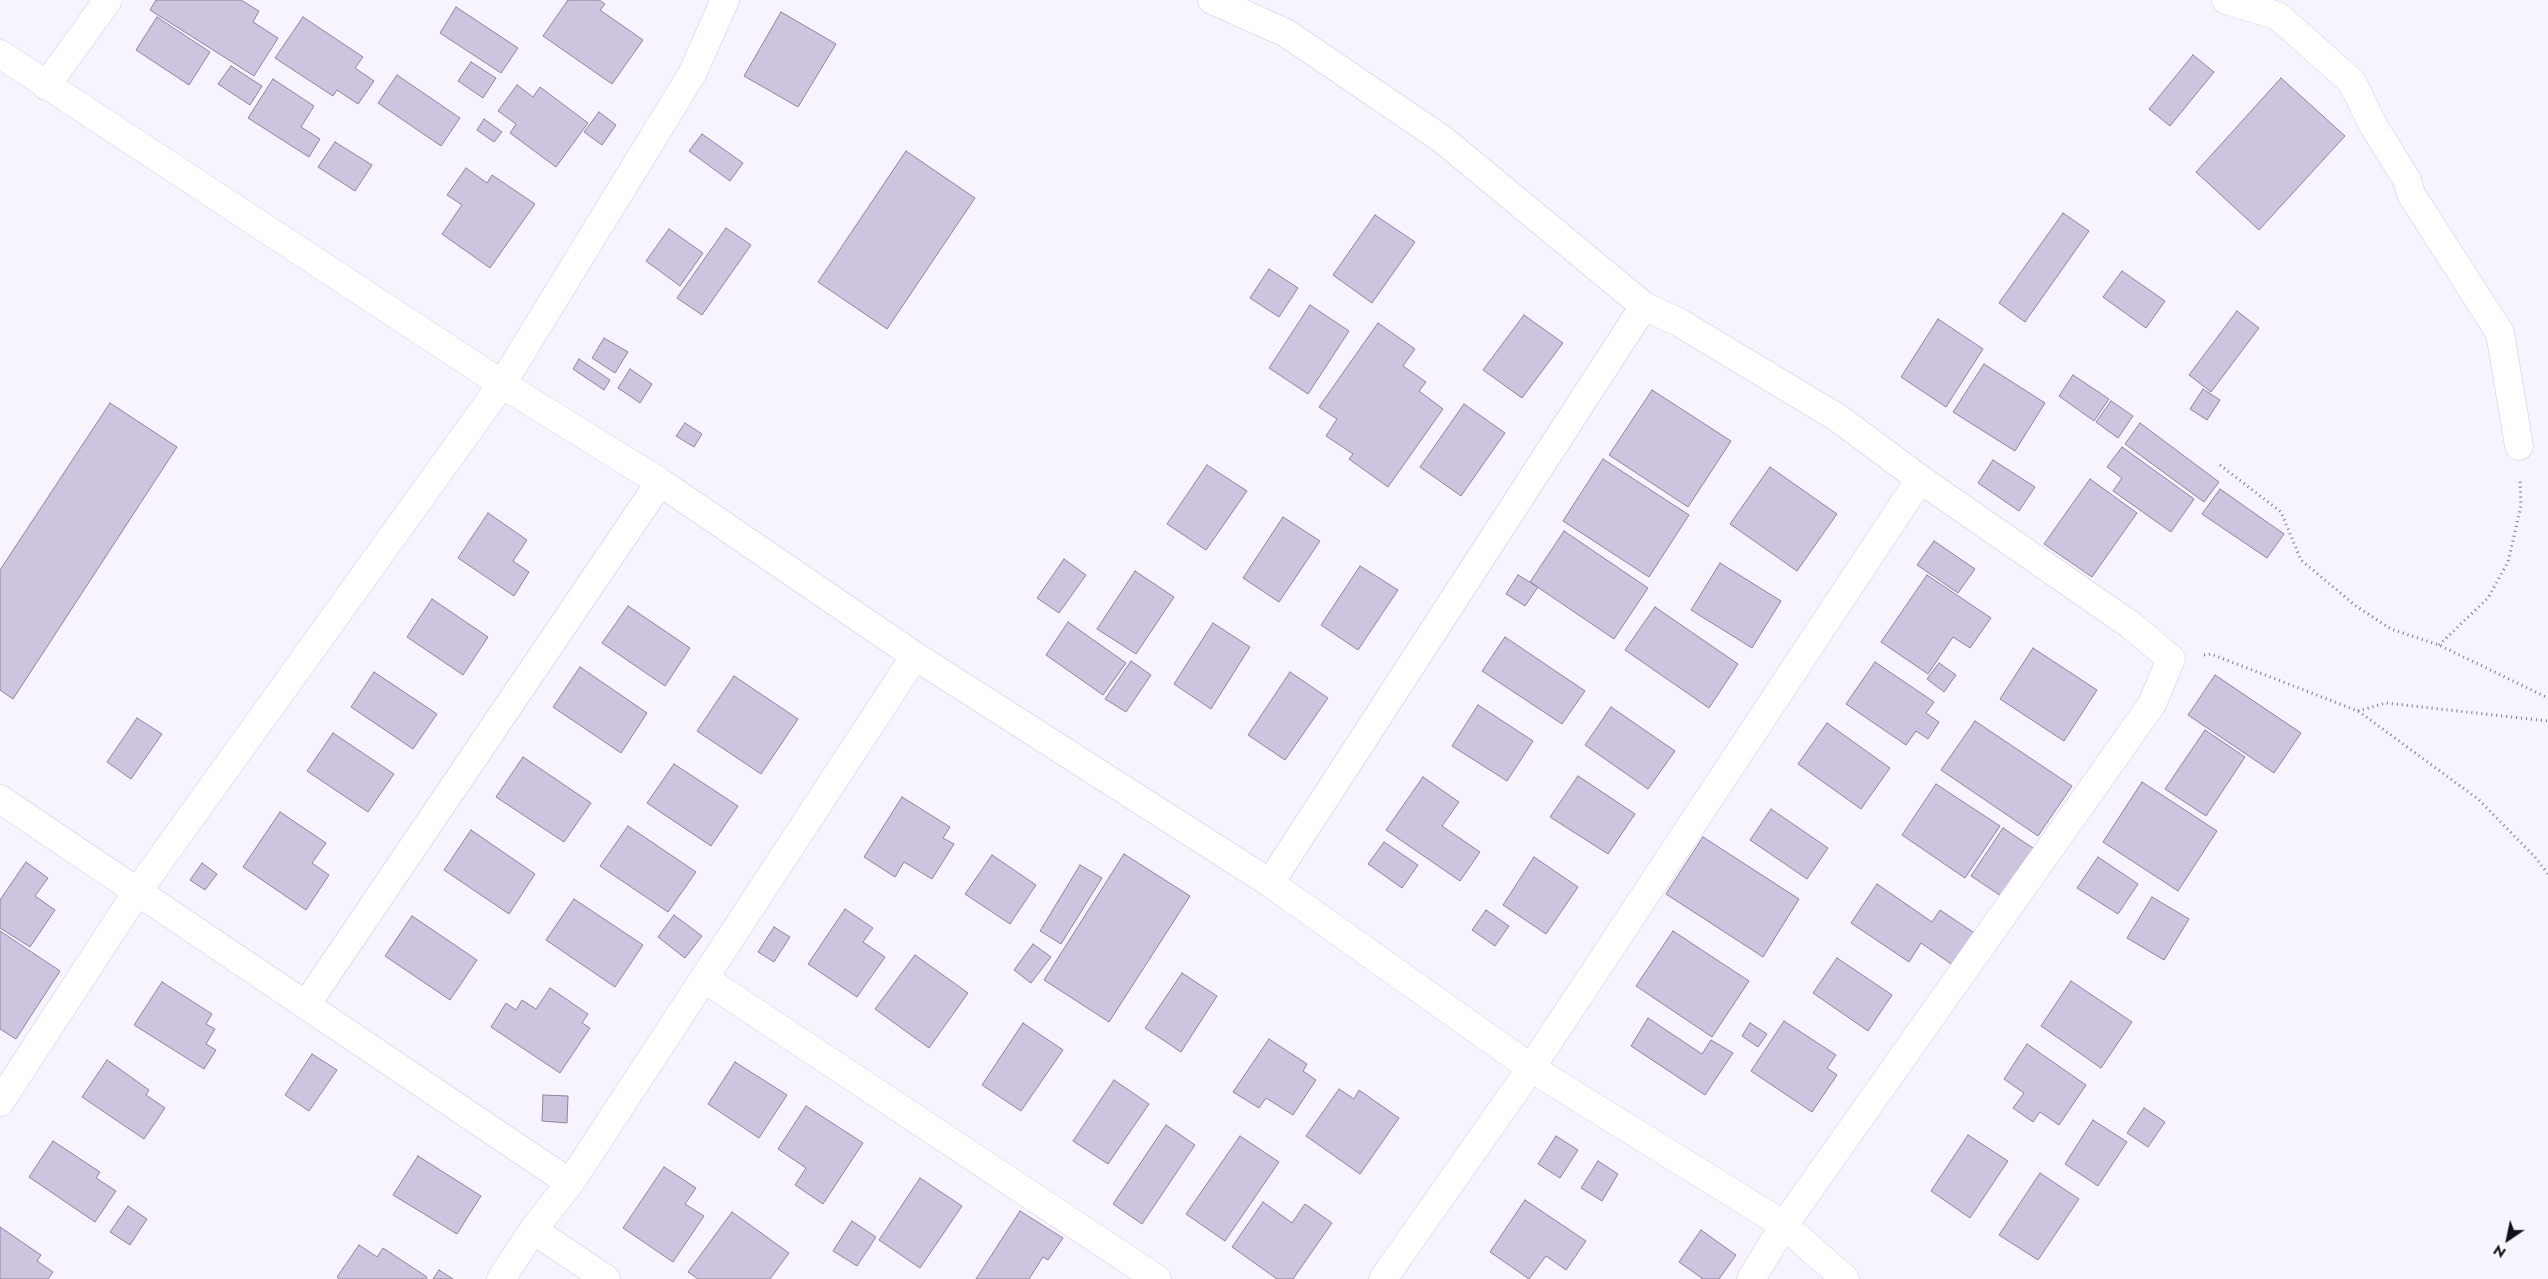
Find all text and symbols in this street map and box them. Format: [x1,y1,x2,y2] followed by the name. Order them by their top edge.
[2483,1214,2533,1264] north arrow
[2489,1240,2510,1263] text: N

